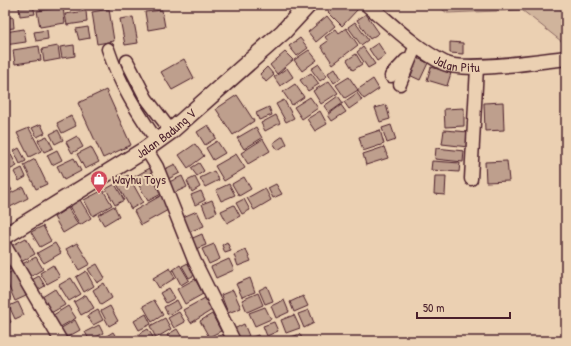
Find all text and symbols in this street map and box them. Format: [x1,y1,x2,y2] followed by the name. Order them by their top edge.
[431,50,480,76] street label: Jalan Pitu
[132,104,200,162] street label: Jalan Badung V
[89,169,109,194] shop icon: Wayhu Toys
[112,170,166,188] place label: Wayhu Toys
[417,294,510,320] scale bar
[423,299,444,316] text: 50 m

